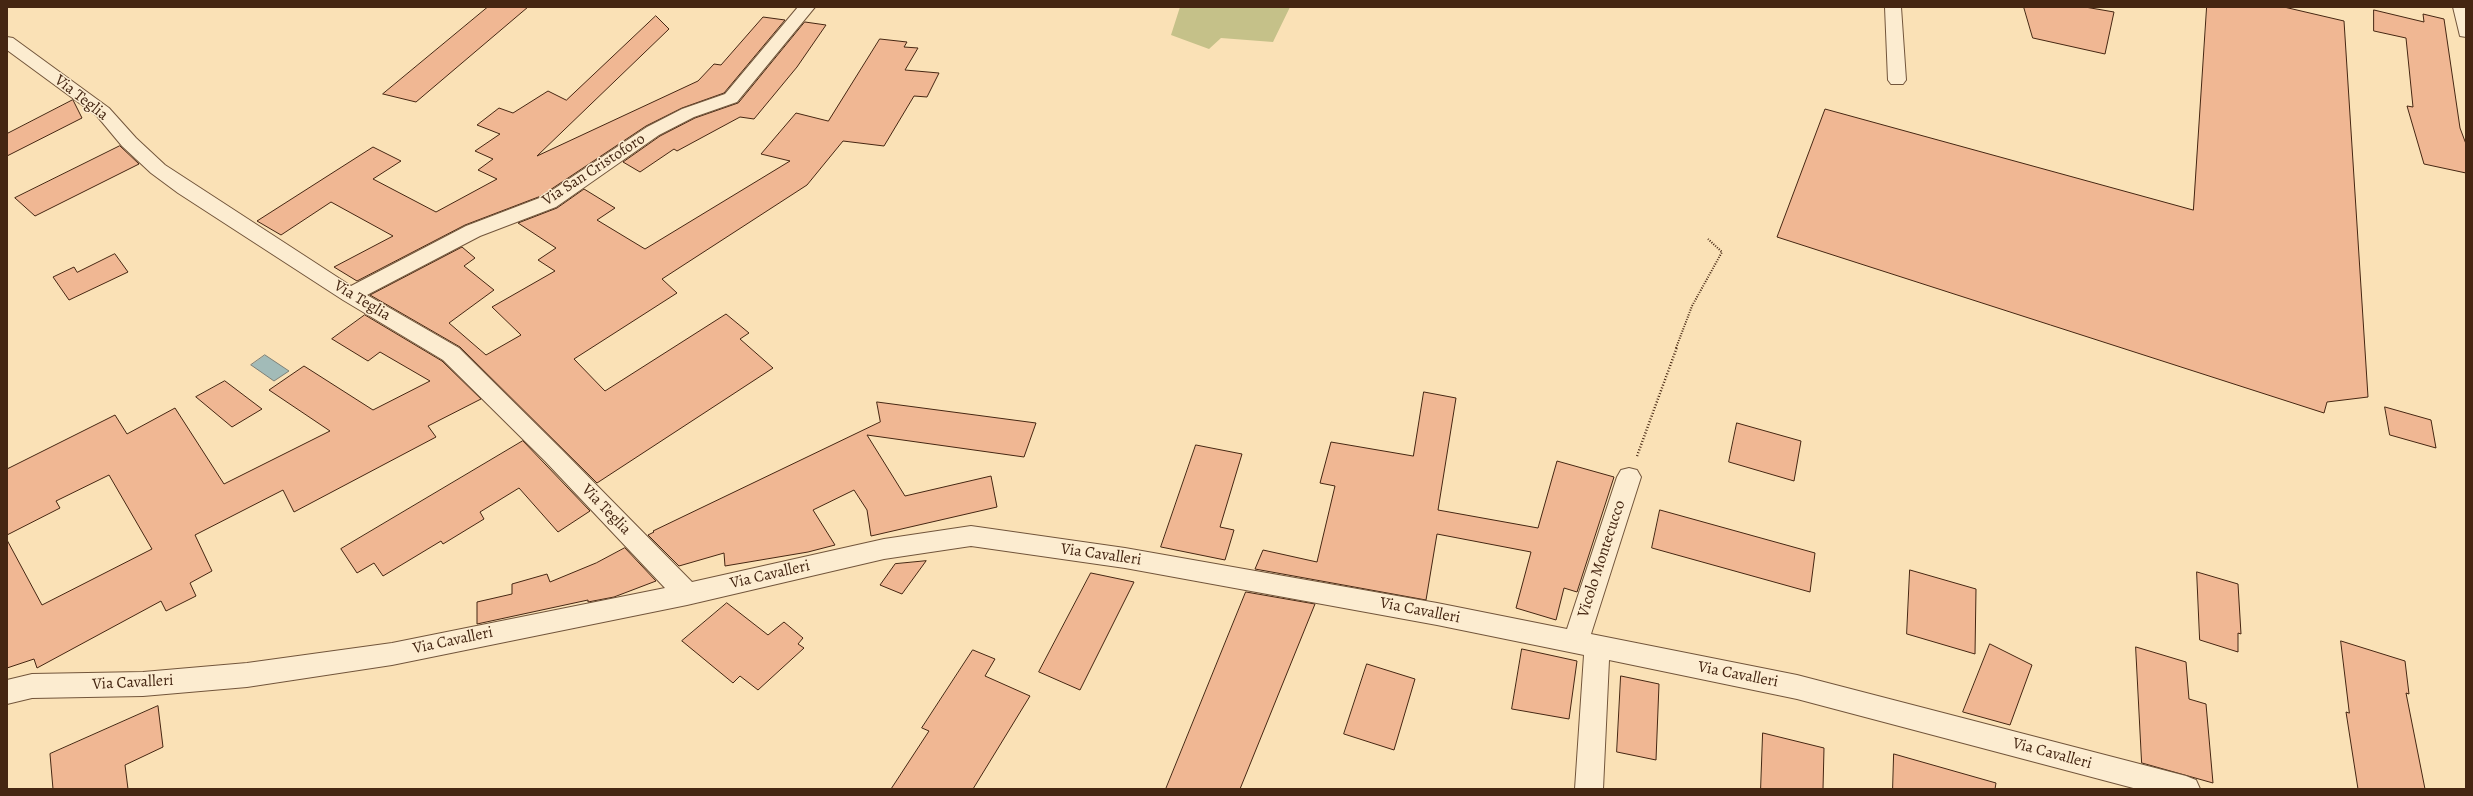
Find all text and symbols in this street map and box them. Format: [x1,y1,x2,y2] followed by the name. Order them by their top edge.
[50,71,112,125] street label: Via Teglia
[539,130,649,210] street label: Via San Cristoforo
[330,277,394,325] street label: Via Teglia
[577,481,635,539] street label: Via Teglia
[1574,498,1630,620] street label: Vicolo Montecucco
[1059,540,1143,570] street label: Via Cavalleri
[728,556,812,594] street label: Via Cavalleri
[1378,594,1462,628] street label: Via Cavalleri
[411,623,495,659] street label: Via Cavalleri
[1696,658,1780,692] street label: Via Cavalleri
[92,671,174,695] street label: Via Cavalleri
[2010,734,2094,774] street label: Via Cavalleri

